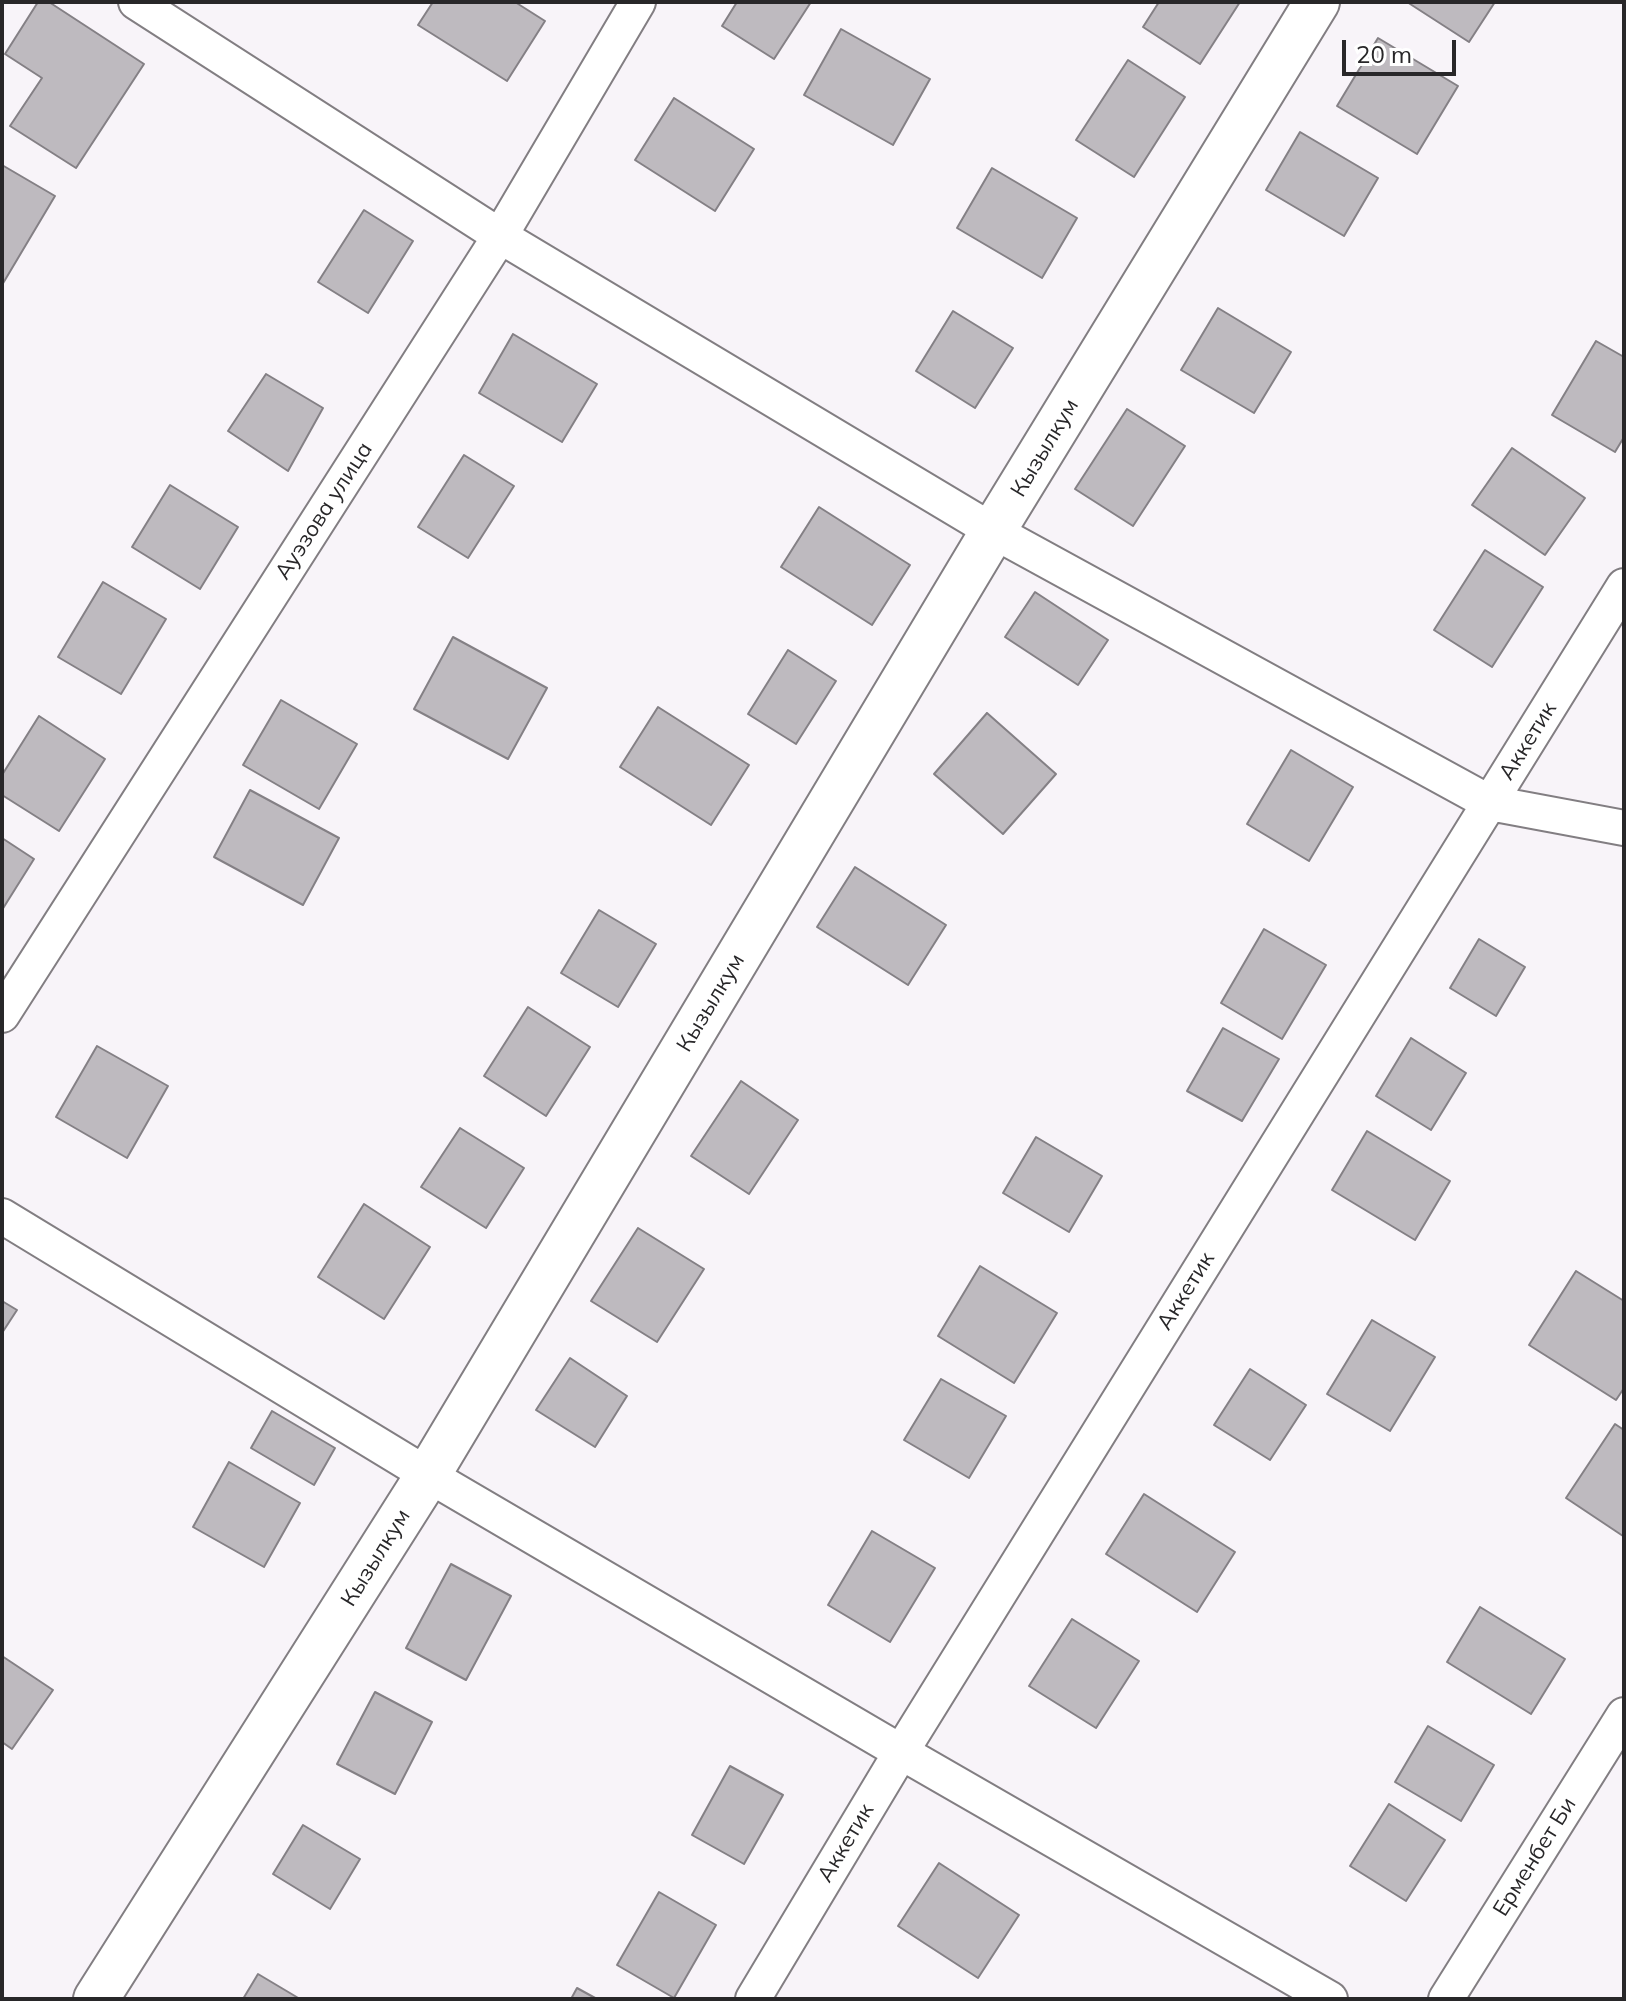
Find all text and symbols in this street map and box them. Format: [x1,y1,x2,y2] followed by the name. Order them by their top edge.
[1346,24,1460,74] scale bar
[1356,39,1412,69] text: 20 m
[1005,394,1085,502] street label: Кызылкум
[270,437,378,585] street label: Ауэзова улица
[1494,697,1562,785] street label: Аккетик
[671,949,751,1057] street label: Кызылкум
[1152,1247,1220,1335] street label: Аккетик
[336,1504,416,1612] street label: Кызылкум
[1488,1793,1582,1921] street label: Ерменбет Би
[812,1799,880,1887] street label: Аккетик

